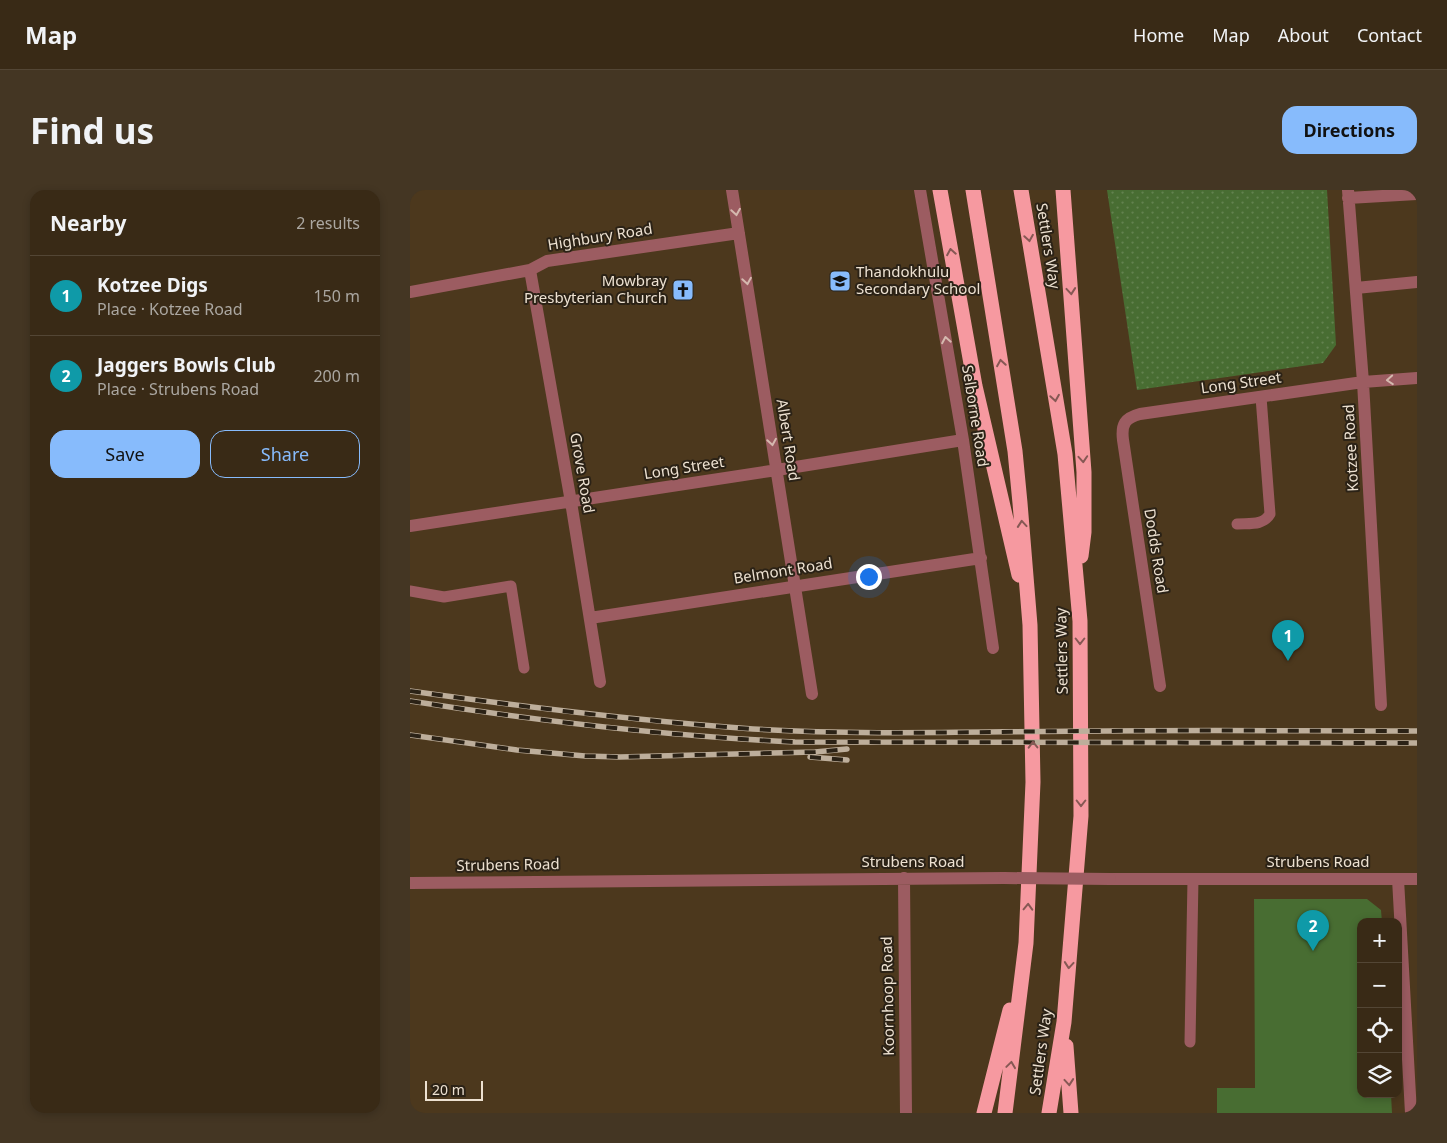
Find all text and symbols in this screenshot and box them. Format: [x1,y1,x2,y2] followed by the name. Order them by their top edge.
[25,18,77,51] text: Map
[1133,23,1184,47] text: Home
[1212,23,1250,47] text: Map
[1278,23,1329,47] text: About
[1357,23,1422,47] text: Contact
[1282,106,1417,154] button: Directions
[30,107,154,154] text: Find us
[1032,201,1066,291] street label: Settlers Way
[730,207,740,216] one-way arrow
[50,209,126,237] text: Nearby
[296,212,360,234] text: 2 results
[546,218,654,254] street label: Highbury Road
[1023,234,1034,242] one-way arrow
[947,248,957,256] one-way arrow
[856,261,980,298] place label: Thandokhulu Secondary School
[828,269,852,293] school or university icon: Thandokhulu Secondary School
[524,270,667,307] place label: Mowbray Presbyterian Church
[97,272,208,298] text: Kotzee Digs
[741,277,751,286] one-way arrow
[671,278,695,302] church icon: Mowbray Presbyterian Church
[61,285,71,307] text: 1
[313,285,360,307] text: 150 m
[1065,287,1076,295] one-way arrow
[97,298,243,320] text: Place · Kotzee Road
[941,336,951,345] one-way arrow
[97,352,276,378] text: Jaggers Bowls Club
[997,359,1007,367] one-way arrow
[958,364,994,468] street label: Selborne Road
[61,365,71,387] text: 2
[313,365,360,387] text: 200 m
[1199,366,1283,398] street label: Long Street
[1386,374,1394,385] one-way arrow
[97,378,259,400] text: Place · Strubens Road
[1050,394,1060,403] one-way arrow
[773,397,805,482] street label: Albert Road
[1338,404,1362,492] street label: Kotzee Road
[50,430,200,478] button: Save
[210,430,360,478] button: Share
[566,431,600,515] street label: Grove Road
[767,437,777,446] one-way arrow
[642,451,726,483] street label: Long Street
[1078,455,1089,463] one-way arrow
[1140,507,1174,595] street label: Dodds Road
[1017,520,1028,528] one-way arrow
[732,552,834,588] street label: Belmont Road
[856,564,882,590] your location
[1050,607,1072,695] street label: Settlers Way
[1272,620,1304,661] pin: 1
[1075,637,1085,645] one-way arrow
[1027,740,1038,748] one-way arrow
[1075,799,1086,807] one-way arrow
[861,851,965,871] street label: Strubens Road
[1266,851,1370,871] street label: Strubens Road
[456,853,560,875] street label: Strubens Road
[1022,903,1033,911] one-way arrow
[1297,910,1329,951] pin: 2
[1357,918,1402,1098] map controls
[1357,918,1402,963] button: +
[876,936,898,1056] street label: Koornhoop Road
[1063,961,1074,969] one-way arrow
[1357,963,1402,1008] button: −
[1024,1007,1056,1096] street label: Settlers Way
[1357,1008,1402,1053] button: locate
[1357,1053,1402,1098] button: layers
[1005,1060,1016,1068] one-way arrow
[425,1078,482,1101] scale bar
[1063,1078,1074,1086] one-way arrow
[432,1080,465,1099] text: 20 m

